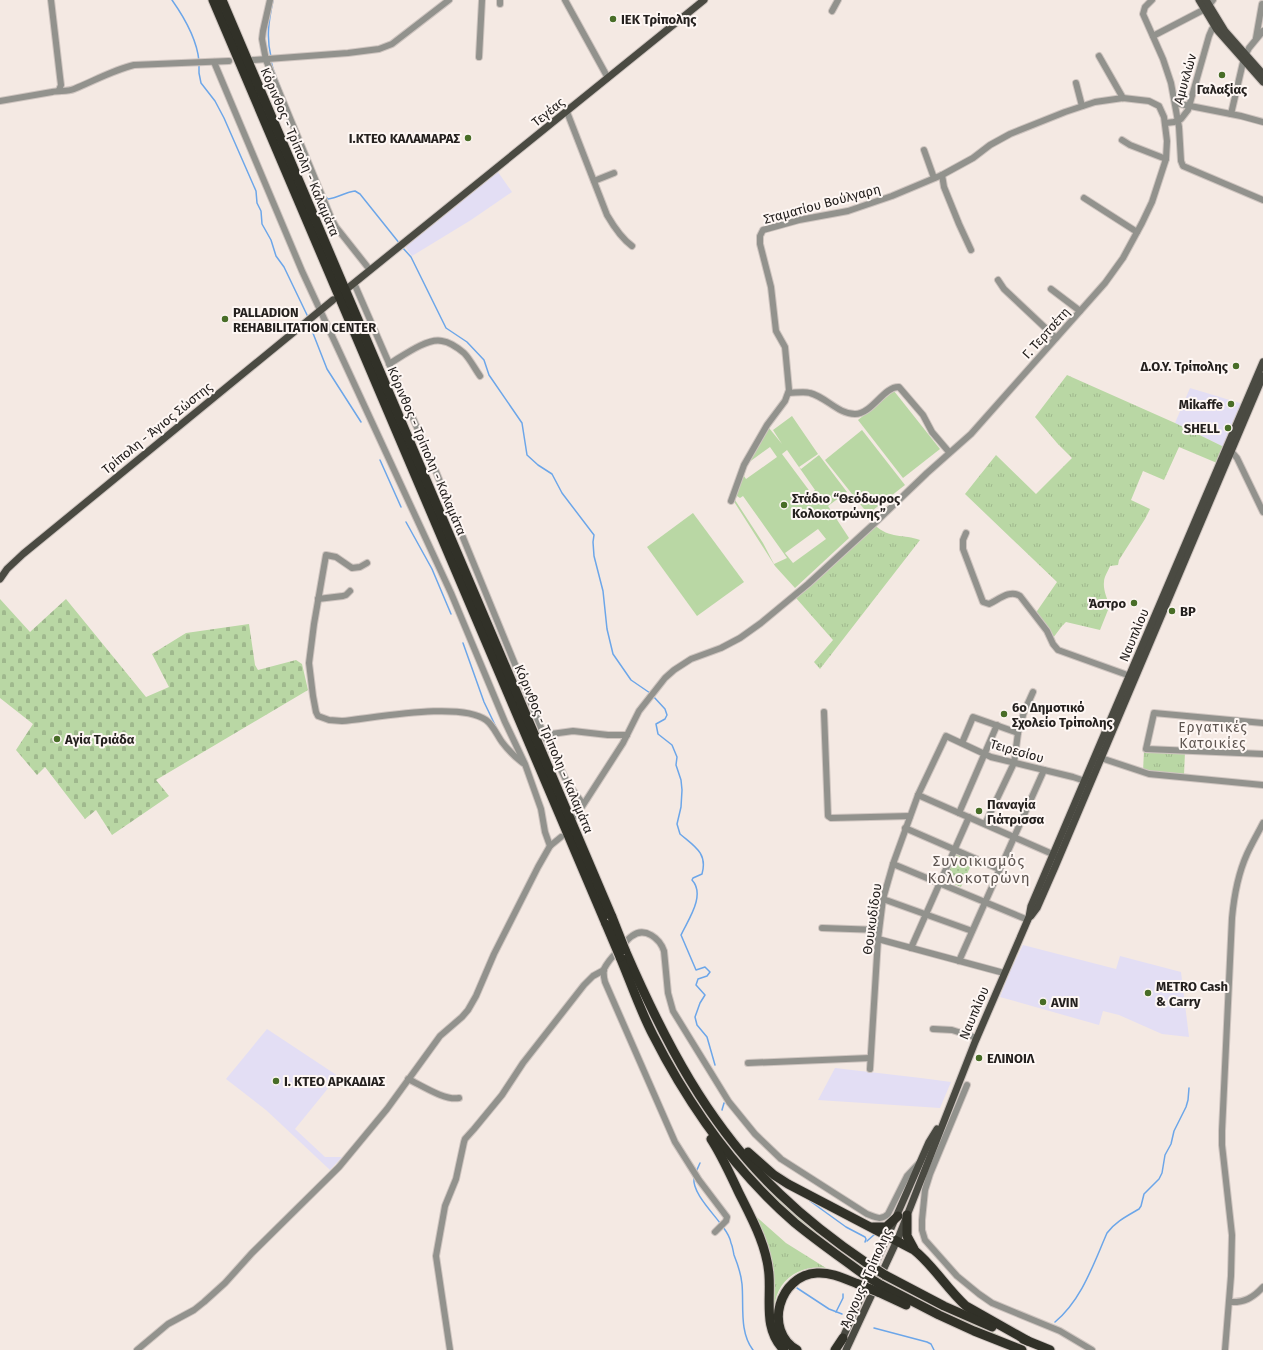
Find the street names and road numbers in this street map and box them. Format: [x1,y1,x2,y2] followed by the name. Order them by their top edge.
[1171,51,1200,106] street label: Αμυκλών
[258,65,343,239] street label: Κόρινθος - Τρίπολη - Καλαμάτα
[529,94,567,130] street label: Τεγέας
[762,181,882,227] street label: Σταματίου Βούλγαρη
[1019,304,1073,362] street label: Γ. Τερτσέτη
[385,364,470,538] street label: Κόρινθος - Τρίπολη - Καλαμάτα
[99,379,215,477] street label: Τρίπολη - Άγιος Σώστης
[1116,606,1152,664] street label: Ναυπλίου
[512,662,597,836] street label: Κόρινθος - Τρίπολη - Καλαμάτα
[988,736,1046,766] street label: Τειρεσίου
[860,882,884,956] street label: Θουκυδίδου
[956,984,992,1042] street label: Ναυπλίου
[837,1226,895,1330] street label: Άργους - Τρίπολης

